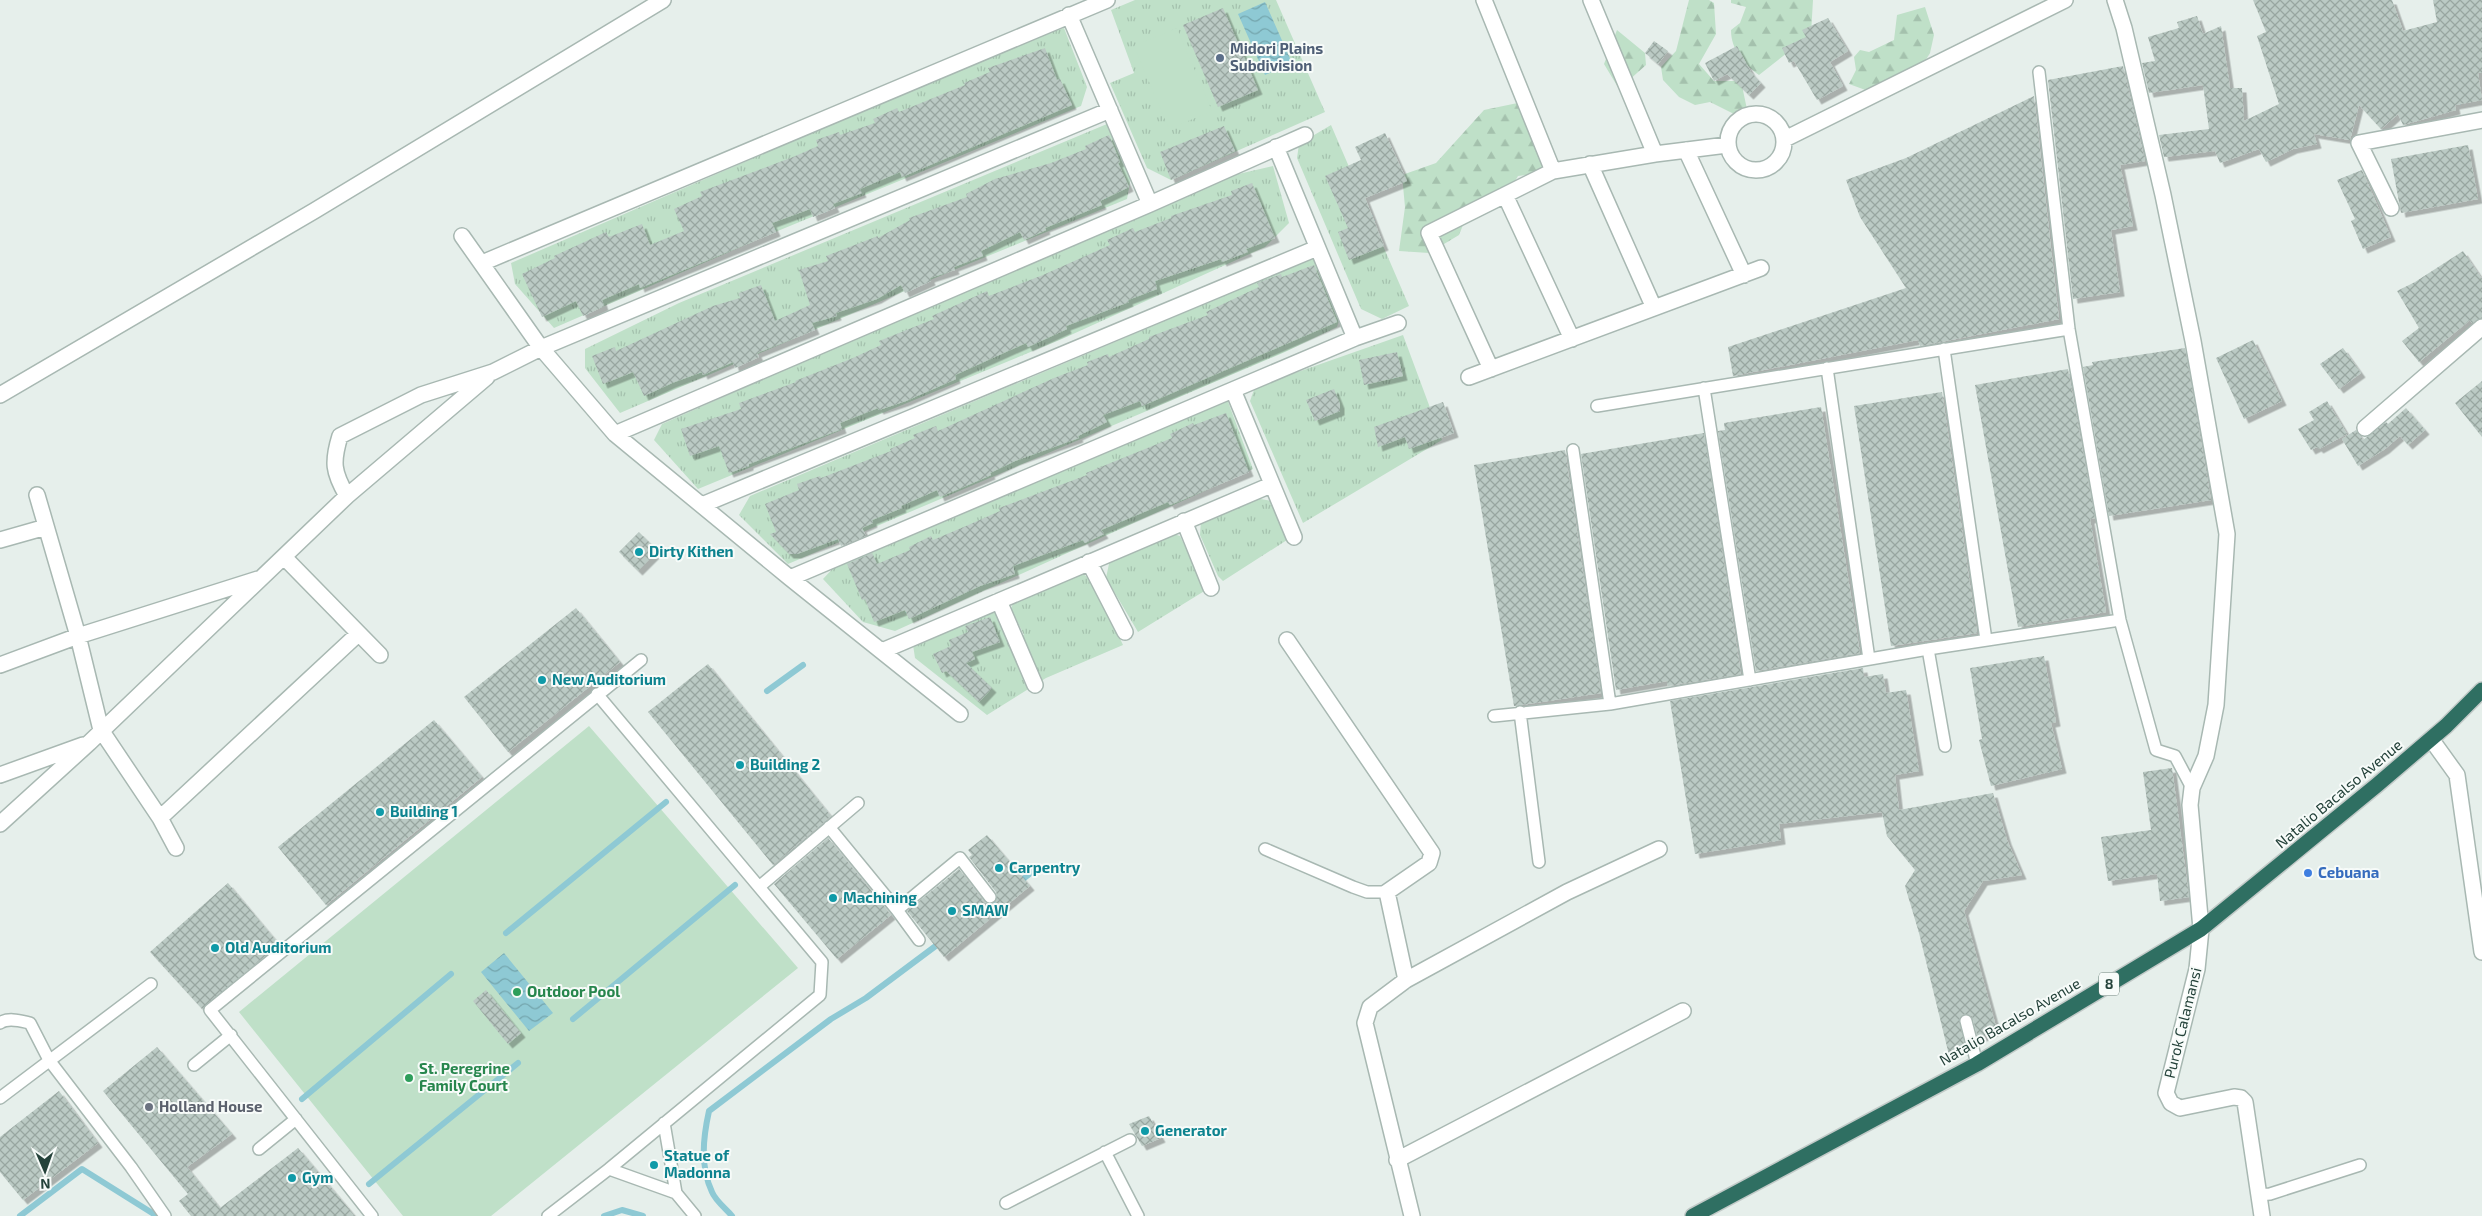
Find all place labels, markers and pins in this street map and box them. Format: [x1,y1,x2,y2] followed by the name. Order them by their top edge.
[1230,39,1323,74] place label: Midori Plains Subdivision
[1214,52,1226,64] marker: Midori Plains Subdivision
[649,542,734,561] place label: Dirty Kithen
[633,546,645,558] marker: Dirty Kithen
[552,670,666,688] place label: New Auditorium
[536,674,548,686] marker: New Auditorium
[750,755,821,773] place label: Building 2
[734,759,746,771] marker: Building 2
[390,802,458,820] place label: Building 1
[374,806,386,818] marker: Building 1
[1009,858,1081,877] place label: Carpentry
[993,862,1005,874] marker: Carpentry
[2318,863,2379,881] place label: Cebuana
[2302,867,2314,879] marker: Cebuana
[843,888,917,906] place label: Machining
[827,892,839,904] marker: Machining
[962,901,1009,919] place label: SMAW
[946,905,958,917] marker: SMAW
[225,938,332,956] place label: Old Auditorium
[209,942,221,954] marker: Old Auditorium
[527,982,620,1000] place label: Outdoor Pool
[511,986,523,998] marker: Outdoor Pool
[419,1059,510,1095] place label: St. Peregrine Family Court
[403,1072,415,1084] marker: St. Peregrine Family Court
[159,1097,262,1115] place label: Holland House
[143,1101,155,1113] marker: Holland House
[1155,1121,1228,1139] place label: Generator
[1139,1125,1151,1137] marker: Generator
[664,1146,731,1181] place label: Statue of Madonna
[648,1159,660,1171] marker: Statue of Madonna
[302,1168,333,1187] place label: Gym
[286,1172,298,1184] marker: Gym

